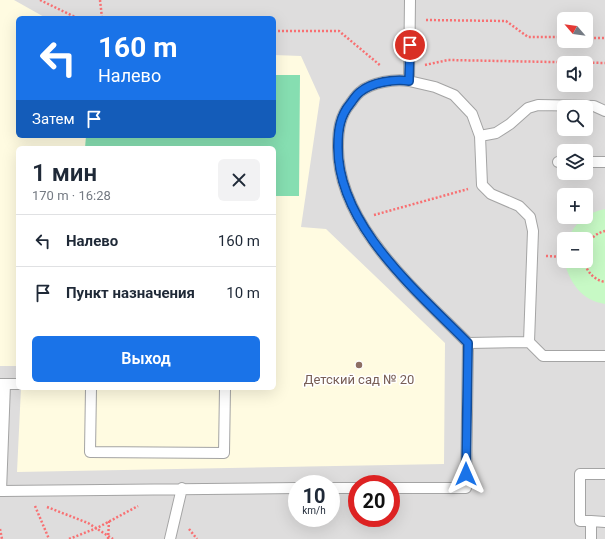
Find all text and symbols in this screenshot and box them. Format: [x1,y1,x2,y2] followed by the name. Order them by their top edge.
[557,12,593,48] north arrow
[557,12,593,268] map controls
[393,28,427,62] pin
[98,31,177,64] text: 160 m
[32,32,84,84] icon: left
[399,34,421,56] icon: arrive
[557,56,593,92] button: sound
[98,65,161,86] text: Налево
[557,100,593,136] button: search
[83,108,105,130] icon: arrive
[32,110,75,128] text: Затем
[557,144,593,180] button: layers
[32,159,97,187] text: 1 мин
[218,159,260,201] button: close
[32,188,111,203] text: 170 m · 16:28
[557,188,593,224] button: +
[32,230,54,252] icon: left
[66,232,118,250] text: Налево
[218,232,260,250] text: 160 m
[557,232,593,268] button: −
[32,282,54,304] icon: arrive
[66,284,195,302] text: Пункт назначения
[226,284,260,302] text: 10 m
[32,336,260,382] button: Выход
[354,360,364,370] marker: Детский сад № 20
[304,372,414,387] place label: Детский сад № 20
[445,453,487,495] position arrow
[348,475,400,527] speed limit sign: 20
[303,484,325,508] text: 10
[302,505,326,516] text: km/h

